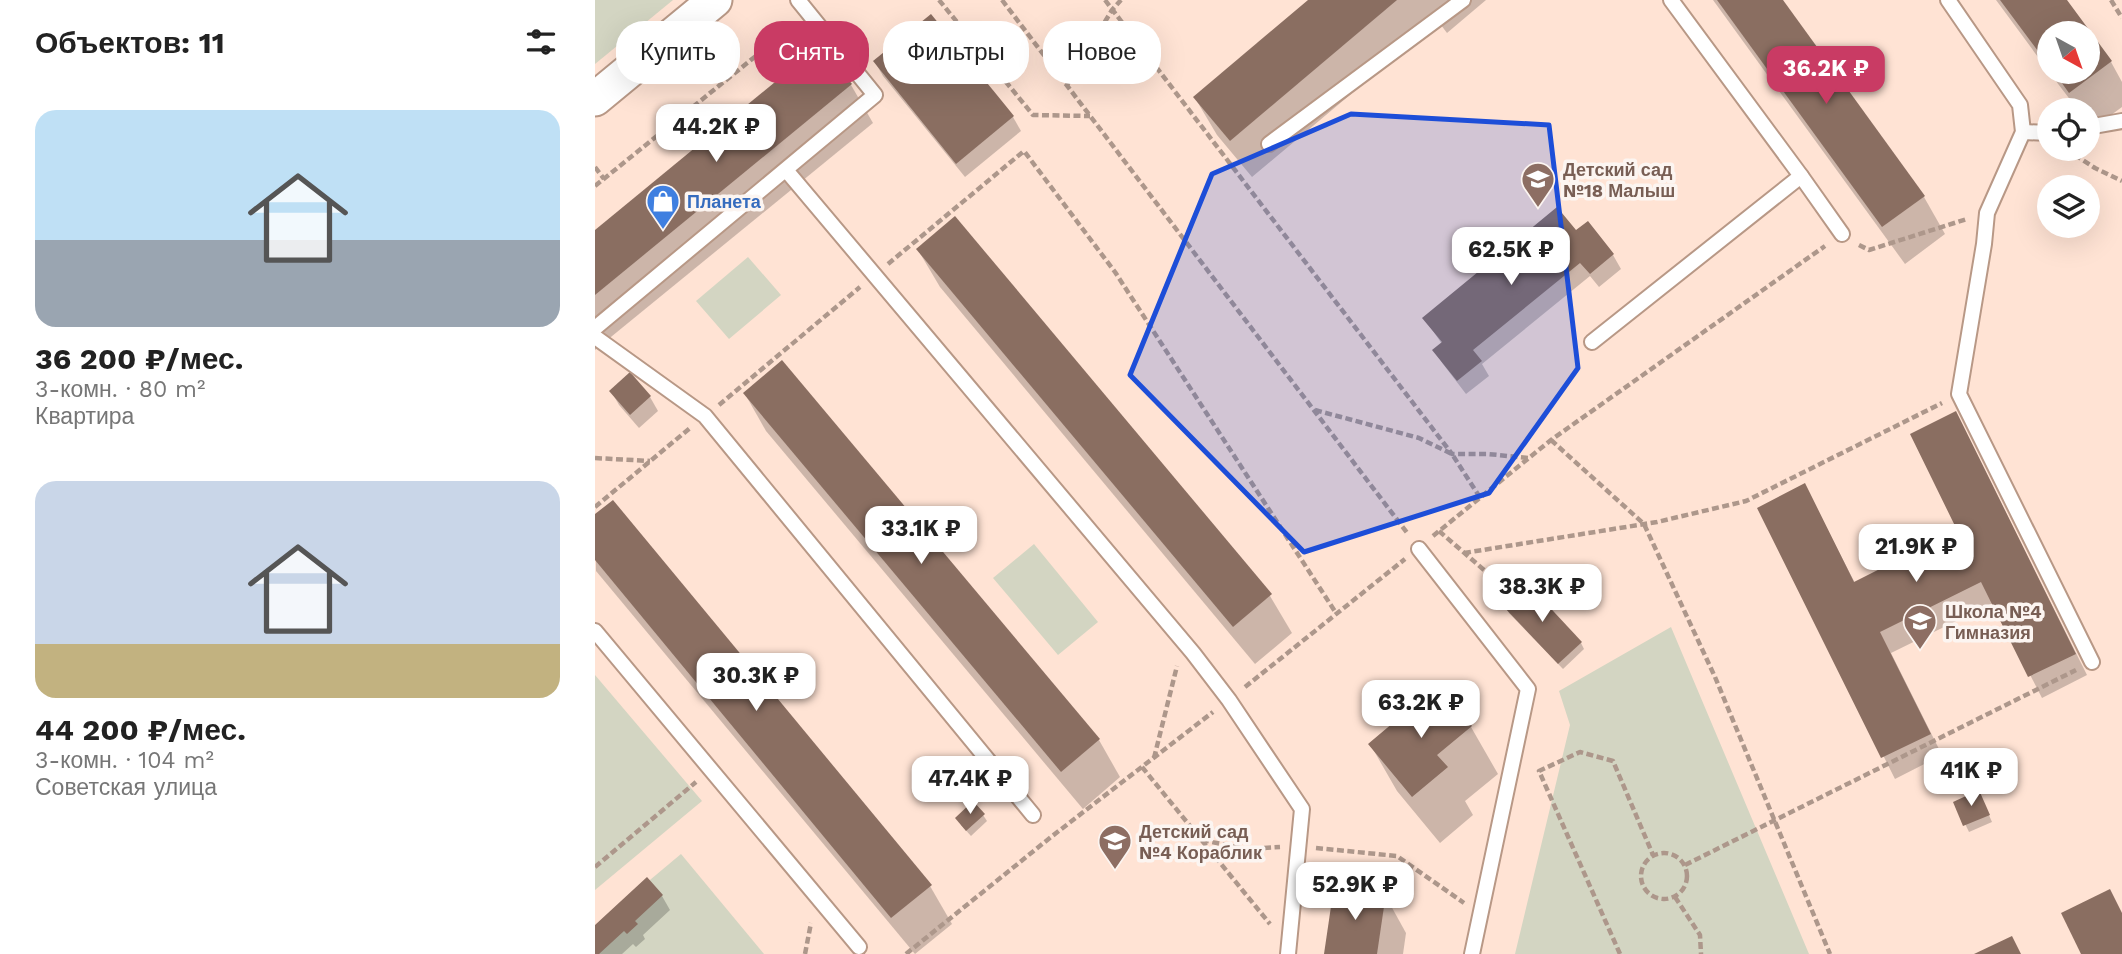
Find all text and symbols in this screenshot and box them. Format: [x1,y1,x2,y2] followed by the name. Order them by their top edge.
[616,21,740,84] chip: Купить
[754,21,869,84] chip: Снять
[883,21,1029,84] chip: Фильтры
[1043,21,1161,84] chip: Новое
[2037,21,2100,84] north arrow
[2037,21,2100,238] map controls
[522,23,560,61] icon: filters
[35,25,225,60] text: Объектов: 11
[1761,46,1891,106] pin: 36.2K ₽
[1783,55,1869,82] text: 36.2K ₽
[2037,98,2100,161] button: locate
[651,104,781,164] pin: 44.2K ₽
[672,113,760,140] text: 44.2K ₽
[235,155,361,281] icon: home
[1563,159,1675,201] place label: Детский сад №18 Малыш
[1519,160,1557,209] school or university icon: Детский сад №18 Малыш
[2037,175,2100,238] button: layers
[644,182,682,231] shop icon: Планета
[687,191,762,212] place label: Планета
[1446,228,1576,287] pin: 62.5K ₽
[1468,236,1554,263] text: 62.5K ₽
[35,341,244,376] text: 36 200 ₽/мес.
[35,376,205,403] text: 3-комн. · 80 m²
[35,403,134,430] text: Квартира
[856,506,986,566] pin: 33.1K ₽
[881,515,961,542] text: 33.1K ₽
[1851,524,1981,584] pin: 21.9K ₽
[235,526,361,652] icon: home
[1875,533,1957,560] text: 21.9K ₽
[1477,564,1607,624] pin: 38.3K ₽
[1499,573,1585,600] text: 38.3K ₽
[1945,601,2042,643] place label: Школа №4 Гимназия
[1901,602,1939,651] school or university icon: Школа №4 Гимназия
[691,654,821,713] pin: 30.3K ₽
[713,662,799,689] text: 30.3K ₽
[1356,680,1486,740] pin: 63.2K ₽
[1378,689,1464,716] text: 63.2K ₽
[35,712,246,747] text: 44 200 ₽/мес.
[35,747,214,774] text: 3-комн. · 104 m²
[1922,748,2020,808] pin: 41K ₽
[905,756,1035,816] pin: 47.4K ₽
[1940,757,2002,784] text: 41K ₽
[928,765,1012,792] text: 47.4K ₽
[35,774,217,801] text: Советская улица
[1139,821,1263,863] place label: Детский сад №4 Кораблик
[1096,822,1134,871] school or university icon: Детский сад №4 Кораблик
[1290,862,1420,922] pin: 52.9K ₽
[1312,871,1398,898] text: 52.9K ₽

